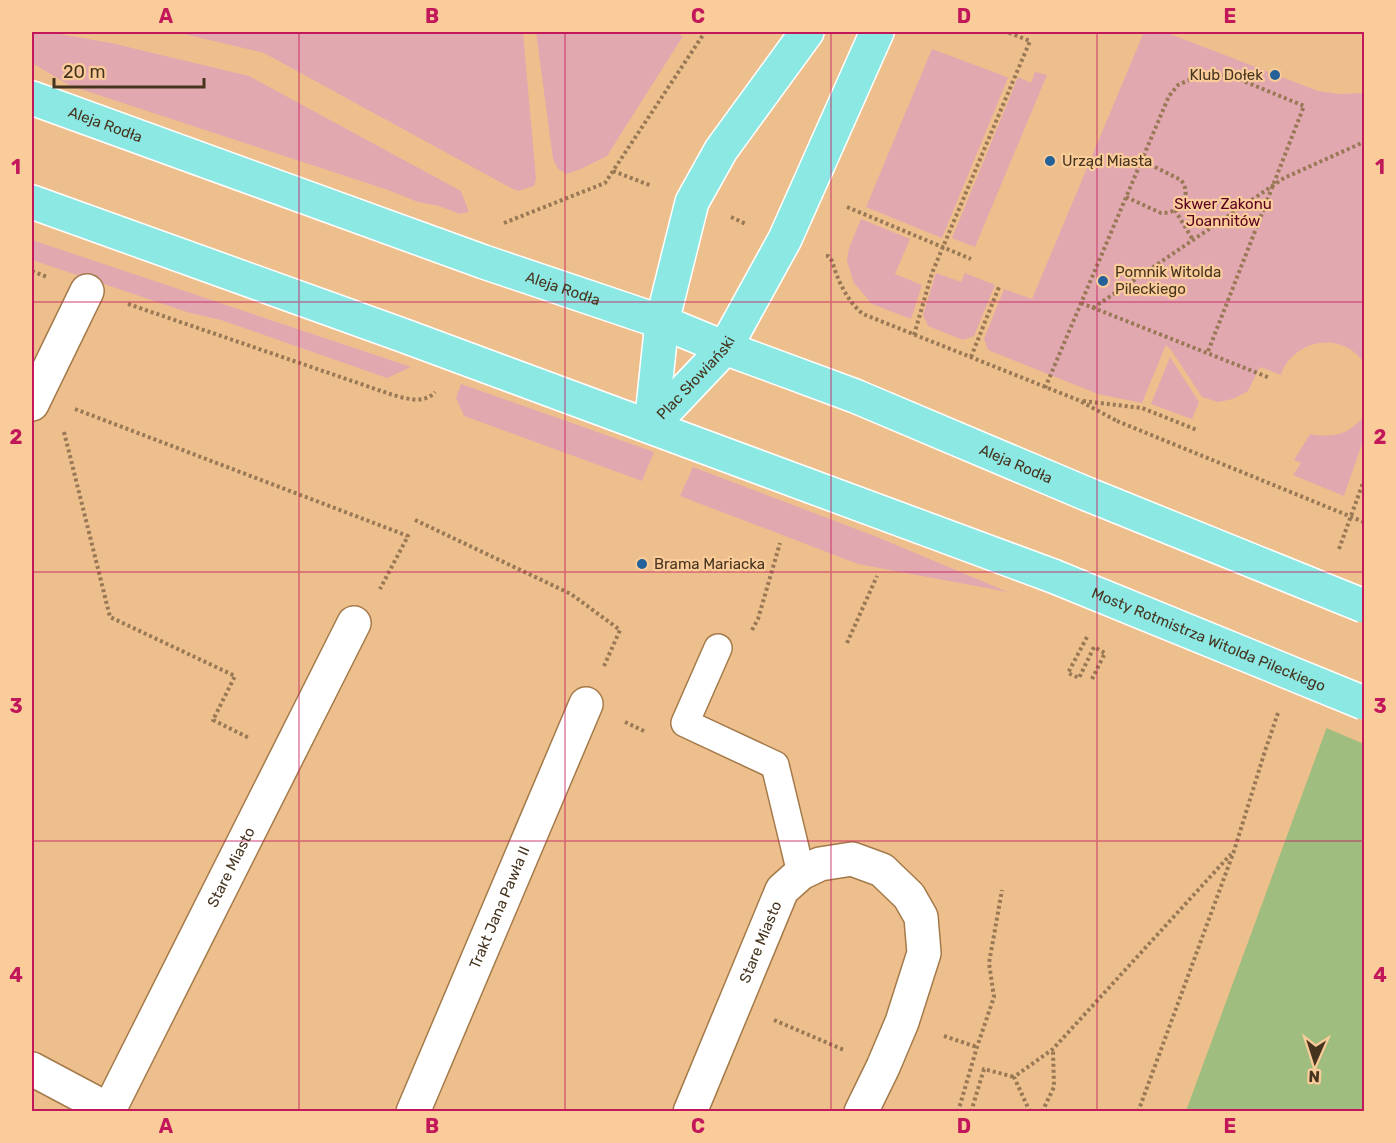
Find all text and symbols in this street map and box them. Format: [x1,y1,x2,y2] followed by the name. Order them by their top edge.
[159,4,174,28] text: A
[425,4,439,28] text: B
[691,4,705,28] text: C
[957,4,971,28] text: D
[1224,4,1236,28] text: E
[54,51,204,89] scale bar
[63,61,105,83] text: 20 m
[1189,66,1263,84] place label: Klub Dołek
[1268,68,1282,82] marker: Klub Dołek
[66,103,145,146] street label: Aleja Rodła
[1062,152,1152,170] place label: Urząd Miasta
[1043,154,1057,168] marker: Urząd Miasta
[11,155,21,179] text: 1
[1375,155,1385,179] text: 1
[1174,195,1272,230] park label: Skwer Zakonu Joannitów
[1115,263,1221,298] place label: Pomnik Witolda Pileckiego
[523,268,602,309] street label: Aleja Rodła
[1096,274,1110,288] marker: Pomnik Witolda Pileckiego
[653,333,739,423] street label: Plac Słowiański
[10,425,23,449] text: 2
[1374,425,1387,449] text: 2
[977,441,1055,487] street label: Aleja Rodła
[654,555,765,573] place label: Brama Mariacka
[635,557,649,571] marker: Brama Mariacka
[1089,584,1328,695] street label: Mosty Rotmistrza Witolda Pileckiego
[9,694,23,718] text: 3
[1373,694,1387,718] text: 3
[204,824,259,910] street label: Stare Miasto
[466,844,534,972] street label: Trakt Jana Pawła II
[735,898,785,986] street label: Stare Miasto
[9,963,23,987] text: 4
[1373,963,1387,987] text: 4
[1285,1032,1345,1092] north arrow
[1308,1067,1320,1086] text: N
[159,1114,174,1138] text: A
[425,1114,439,1138] text: B
[691,1114,705,1138] text: C
[957,1114,971,1138] text: D
[1224,1114,1236,1138] text: E

